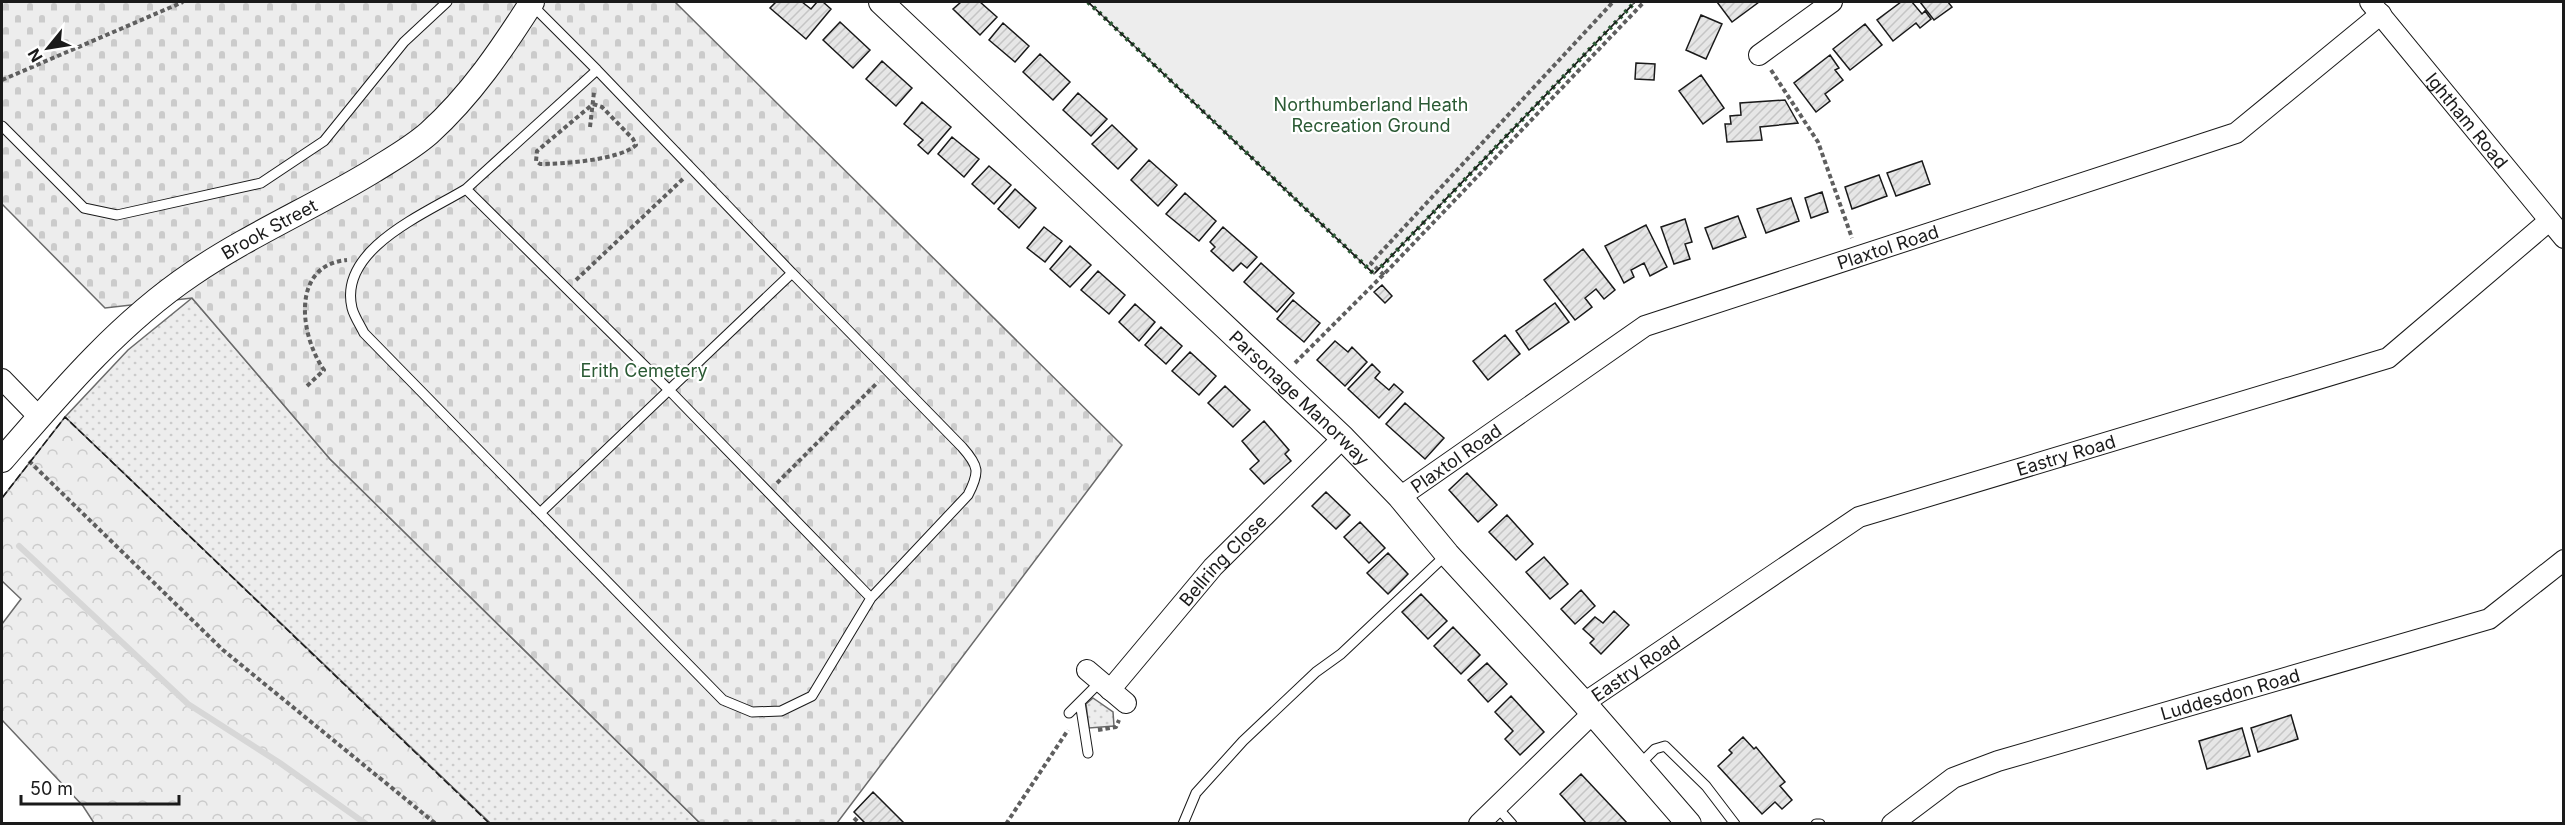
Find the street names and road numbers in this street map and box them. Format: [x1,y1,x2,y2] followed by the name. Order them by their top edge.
[2422,68,2513,172] street label: Ightham Road
[217,194,320,263] street label: Brook Street
[1834,220,1941,273] street label: Plaxtol Road
[1225,326,1374,469] street label: Parsonage Manorway
[1406,419,1505,497] street label: Plaxtol Road
[2014,430,2118,480] street label: Eastry Road
[1175,510,1270,610] street label: Bellring Close
[1587,631,1683,706] street label: Eastry Road
[2158,664,2302,724] street label: Luddesdon Road

